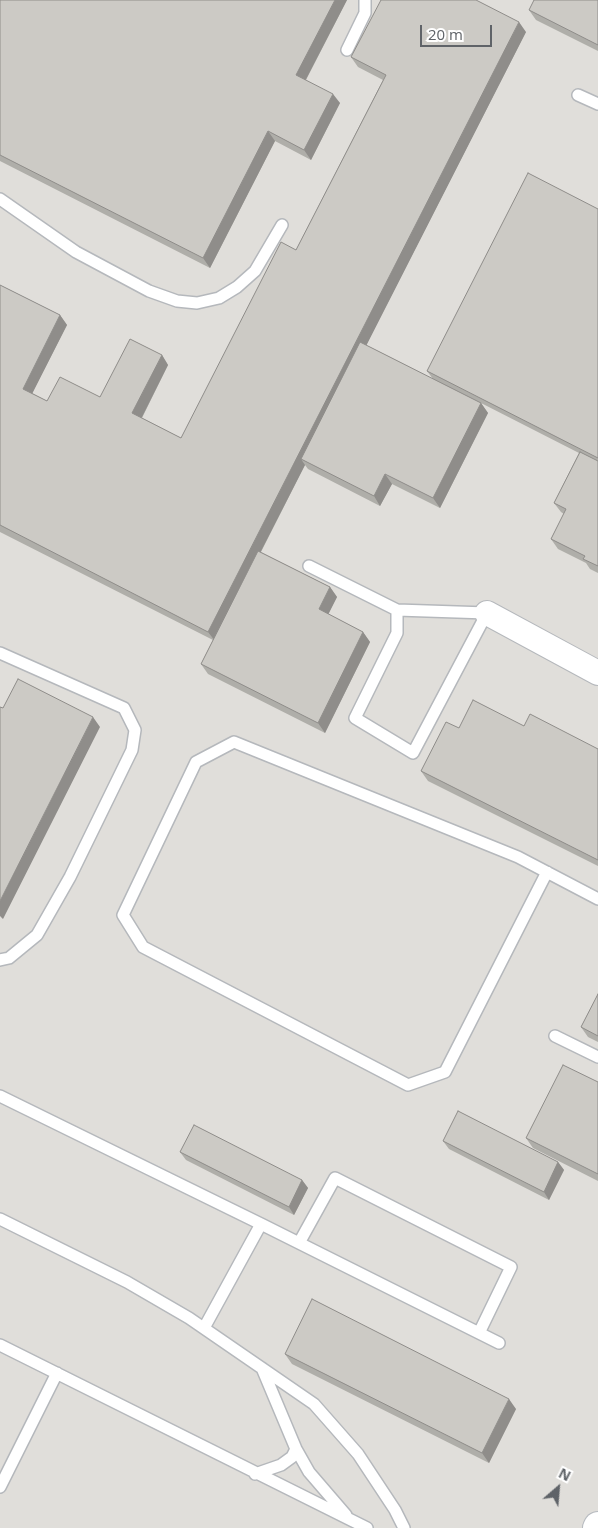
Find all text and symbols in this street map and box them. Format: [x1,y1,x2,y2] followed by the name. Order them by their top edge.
[423,15,496,47] scale bar
[428,24,463,44] text: 20 m
[533,1463,583,1513] north arrow
[556,1463,574,1485] text: N

